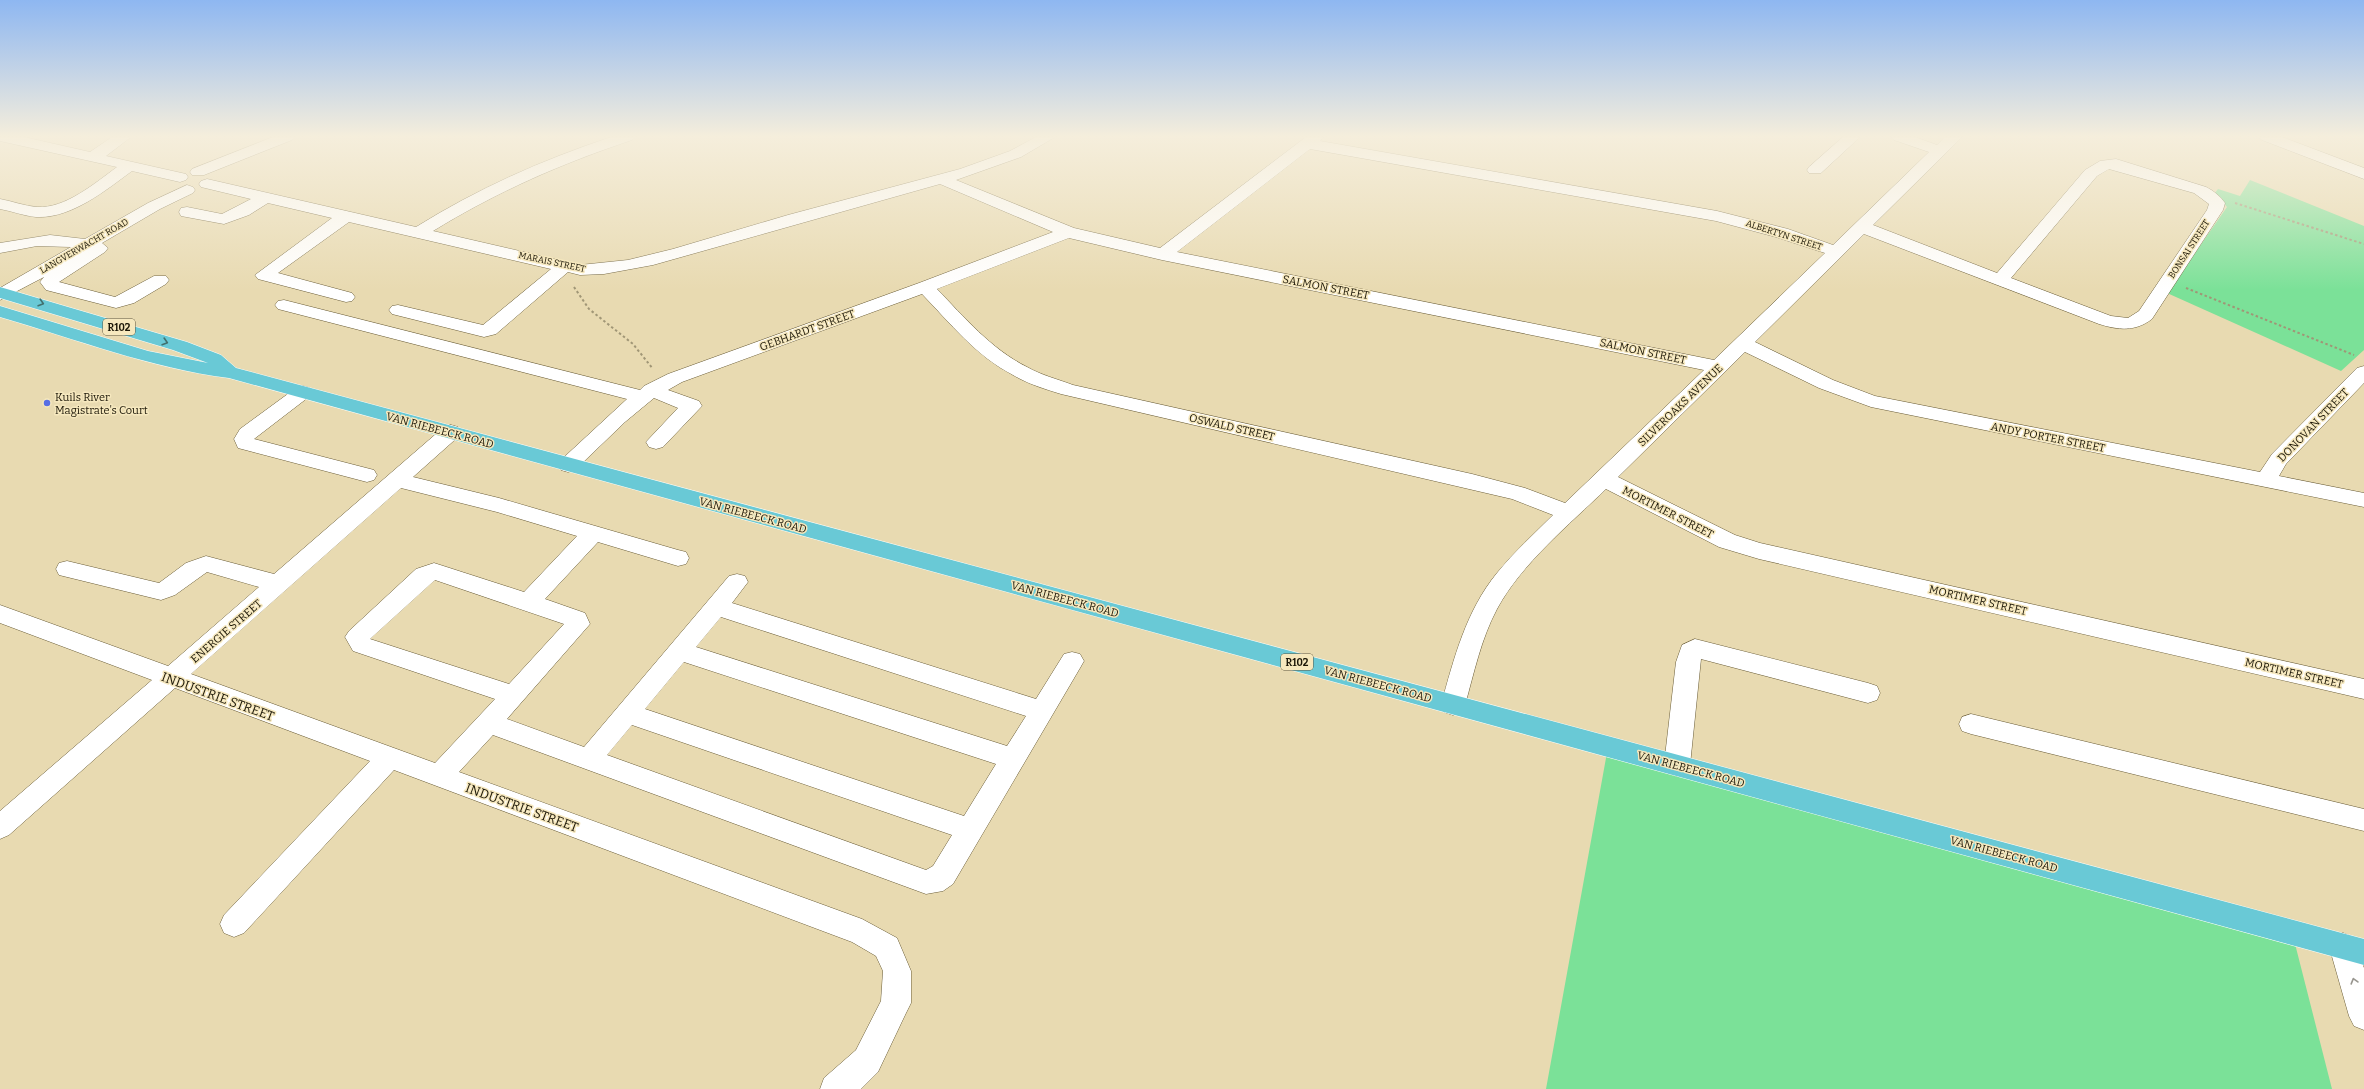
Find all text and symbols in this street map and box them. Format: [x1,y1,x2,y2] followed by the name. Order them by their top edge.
[38,217,130,275] street label: LANGVERWACHT ROAD
[2166,217,2212,280] street label: BONSAI STREET
[1745,218,1824,252] street label: ALBERTYN STREET
[518,250,587,274] street label: MARAIS STREET
[1281,273,1371,302] street label: SALMON STREET
[37,298,44,307] one-way arrow
[758,307,857,354] street label: GEBHARDT STREET
[103,319,135,335] road number: R102
[1599,336,1688,367] street label: SALMON STREET
[162,337,169,346] one-way arrow
[1635,361,1726,449] street label: SILVEROAKS AVENUE
[2275,386,2352,465] street label: DONOVAN STREET
[55,391,148,417] place label: Kuils River Magistrate's Court
[42,398,52,408] marker: Kuils River Magistrate's Court
[385,410,495,451] street label: VAN RIEBEECK ROAD
[1188,411,1276,444] street label: OSWALD STREET
[1990,420,2107,455] street label: ANDY PORTER STREET
[1620,484,1716,541] street label: MORTIMER STREET
[698,495,808,536] street label: VAN RIEBEECK ROAD
[1010,579,1120,620] street label: VAN RIEBEECK ROAD
[1928,583,2029,618] street label: MORTIMER STREET
[188,597,265,666] street label: ENERGIE STREET
[1281,654,1313,670] road number: R102
[2244,656,2345,691] street label: MORTIMER STREET
[1323,664,1433,705] street label: VAN RIEBEECK ROAD
[159,669,277,724] street label: INDUSTRIE STREET
[1636,749,1746,790] street label: VAN RIEBEECK ROAD
[463,780,581,835] street label: INDUSTRIE STREET
[1949,834,2059,875] street label: VAN RIEBEECK ROAD
[2350,978,2358,984] one-way arrow

